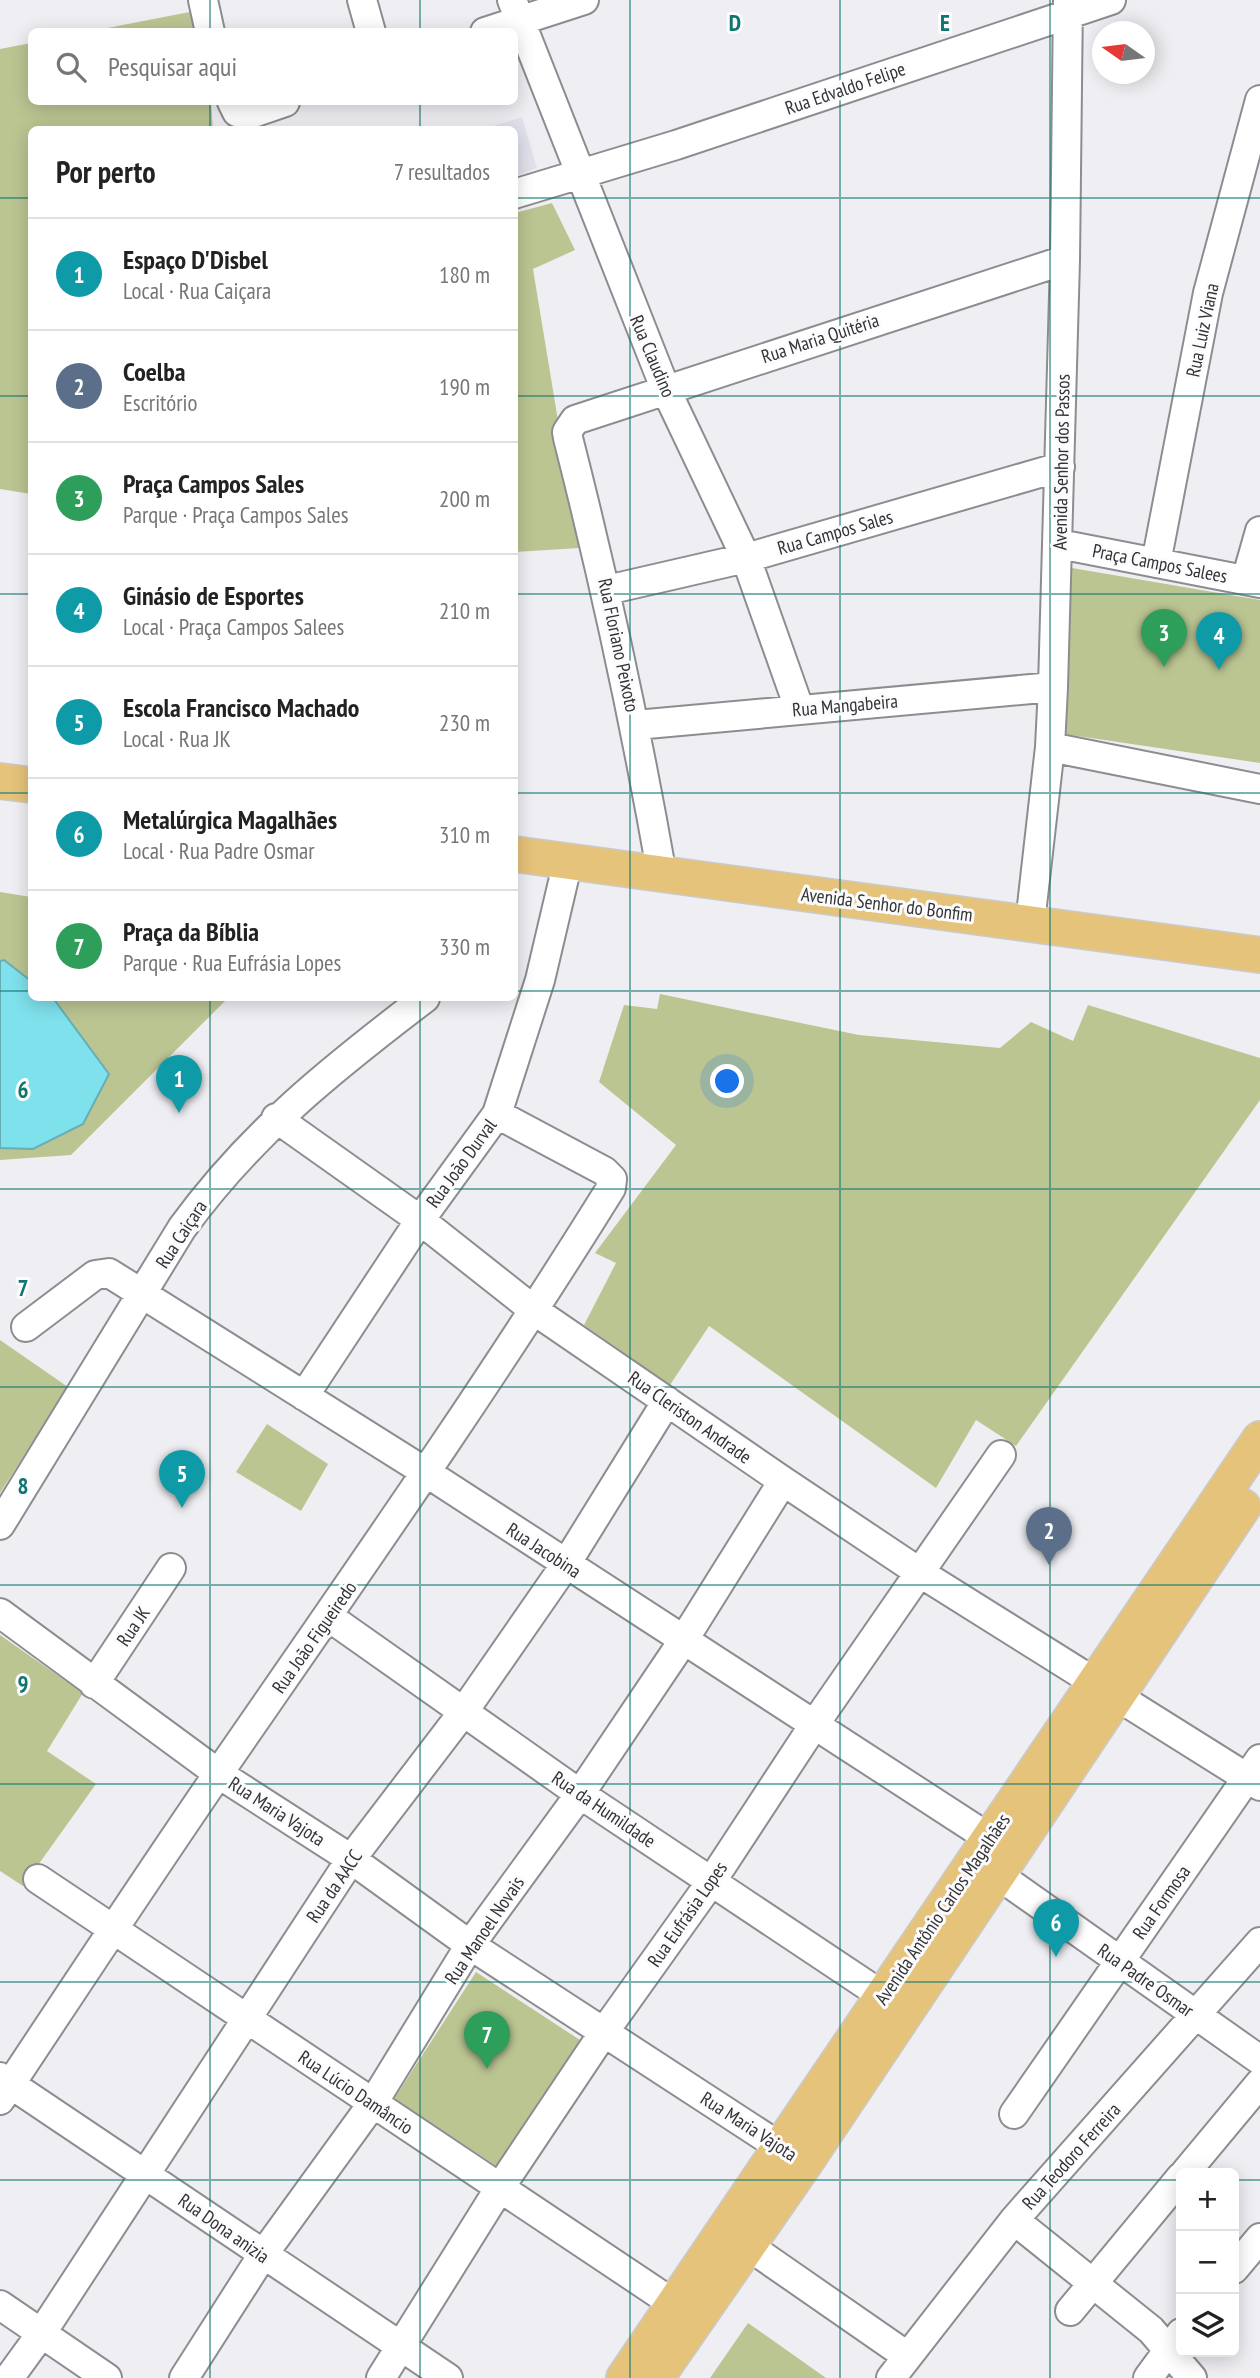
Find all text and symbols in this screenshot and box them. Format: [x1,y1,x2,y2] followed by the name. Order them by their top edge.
[729,8,741,37] text: D
[940,8,950,37] text: E
[1092,21,1155,84] north arrow
[28,28,518,105] search box
[52,48,90,86] icon: search
[108,50,237,83] text: Pesquisar aqui
[782,56,908,120] street label: Rua Edvaldo Felipe
[56,152,156,191] text: Por perto
[394,157,490,186] text: 7 resultados
[123,243,268,276] text: Espaço D'Disbel
[74,260,85,289] text: 1
[439,260,490,289] text: 180 m
[123,276,271,305] text: Local · Rua Caiçara
[1180,281,1224,379] street label: Rua Luiz Viana
[758,308,882,368] street label: Rua Maria Quitéria
[625,311,681,401] street label: Rua Claudino
[123,355,185,388] text: Coelba
[74,372,85,401] text: 2
[439,372,490,401] text: 190 m
[1047,374,1075,550] street label: Avenida Senhor dos Passos
[123,388,197,417] text: Escritório
[123,467,304,500] text: Praça Campos Sales
[74,484,85,513] text: 3
[439,484,490,513] text: 200 m
[123,500,349,529] text: Parque · Praça Campos Sales
[775,504,895,560] street label: Rua Campos Sales
[1091,538,1229,588] street label: Praça Campos Salees
[593,576,645,714] street label: Rua Floriano Peixoto
[123,579,304,612] text: Ginásio de Esportes
[74,596,85,625] text: 4
[439,596,490,625] text: 210 m
[1141,609,1187,667] pin: 3
[123,612,344,641] text: Local · Praça Campos Salees
[1196,612,1242,670] pin: 4
[791,688,899,722] street label: Rua Mangabeira
[123,691,359,724] text: Escola Francisco Machado
[74,708,85,737] text: 5
[439,708,490,737] text: 230 m
[123,724,231,753] text: Local · Rua JK
[123,803,337,836] text: Metalúrgica Magalhães
[74,820,85,849] text: 6
[439,820,490,849] text: 310 m
[123,836,314,865] text: Local · Rua Padre Osmar
[800,882,974,926] street label: Avenida Senhor do Bonfim
[123,915,259,948] text: Praça da Bíblia
[74,932,85,961] text: 7
[439,932,490,961] text: 330 m
[123,948,341,977] text: Parque · Rua Eufrásia Lopes
[156,1055,202,1113] pin: 1
[710,1064,744,1098] your location
[18,1075,29,1104] text: 6
[421,1113,502,1212] street label: Rua João Durval
[150,1195,212,1273] street label: Rua Caiçara
[18,1273,29,1302] text: 7
[624,1366,757,1469] street label: Rua Cleriston Andrade
[159,1450,205,1508] pin: 5
[18,1471,29,1500] text: 8
[1026,1507,1072,1565] pin: 2
[502,1517,586,1583] street label: Rua Jacobina
[266,1576,362,1698] street label: Rua João Figueiredo
[111,1601,155,1651] street label: Rua JK
[18,1669,29,1698] text: 9
[548,1765,661,1853] street label: Rua da Humildade
[224,1771,330,1851] street label: Rua Maria Vajota
[869,1809,1015,2009] street label: Avenida Antônio Carlos Magalhães
[301,1845,367,1927] street label: Rua da AACC
[642,1857,732,1971] street label: Rua Eufrásia Lopes
[1127,1860,1195,1944] street label: Rua Formosa
[439,1871,529,1989] street label: Rua Manoel Novais
[1033,1899,1079,1957] pin: 6
[1093,1938,1199,2022] street label: Rua Padre Osmar
[464,2011,510,2069] pin: 7
[294,2045,418,2139] street label: Rua Lúcio Damâncio
[696,2086,802,2166] street label: Rua Maria Vajota
[1017,2098,1125,2214] street label: Rua Teodoro Ferreira
[1176,2168,1239,2357] map controls
[1176,2168,1239,2231] button: +
[174,2188,274,2268] street label: Rua Dona anizia
[1176,2231,1239,2294] button: −
[1176,2294,1239,2357] button: layers

